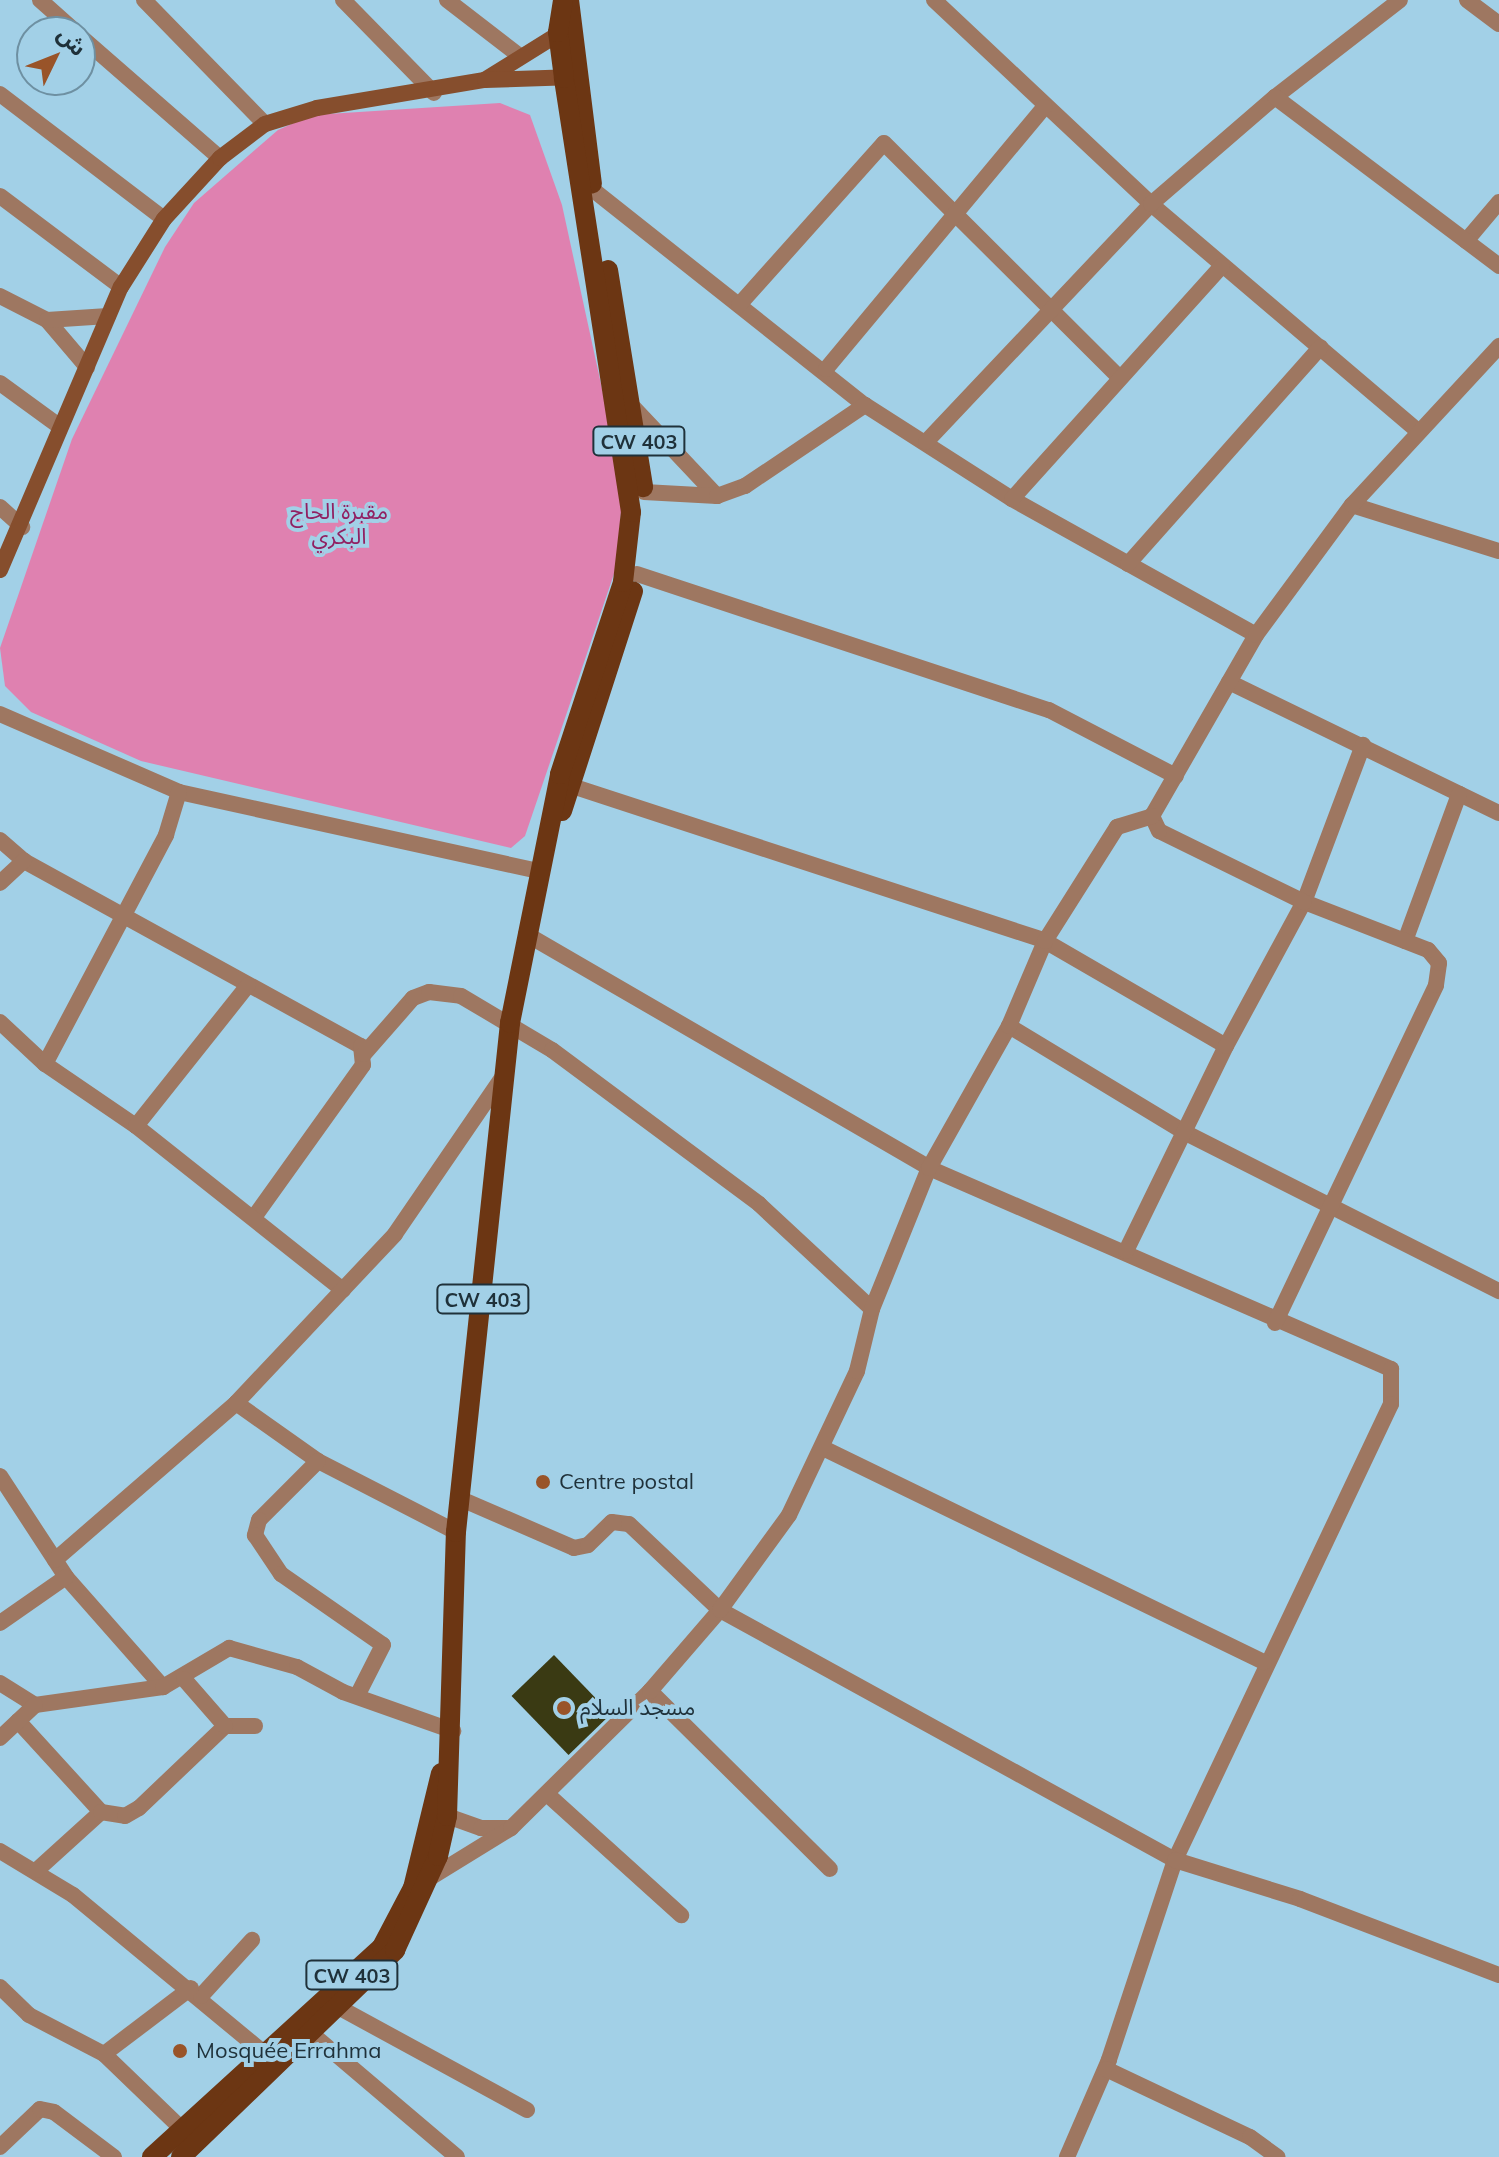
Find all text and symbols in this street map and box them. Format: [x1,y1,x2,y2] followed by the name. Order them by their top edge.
[16,16,96,96] north arrow
[52,20,93,62] text: ش
[591,425,687,457] road number: CW 403
[290,498,388,550] park label: مقبرة الحاج البكري
[435,1283,531,1315] road number: CW 403
[559,1469,694,1495] place label: Centre postal
[534,1473,552,1491] marker: Centre postal
[580,1695,695,1721] place label: مسجد السلام
[555,1699,573,1717] marker: مسجد السلام
[304,1959,400,1991] road number: CW 403
[196,2038,381,2064] place label: Mosquée Errahma
[171,2042,189,2060] marker: Mosquée Errahma

